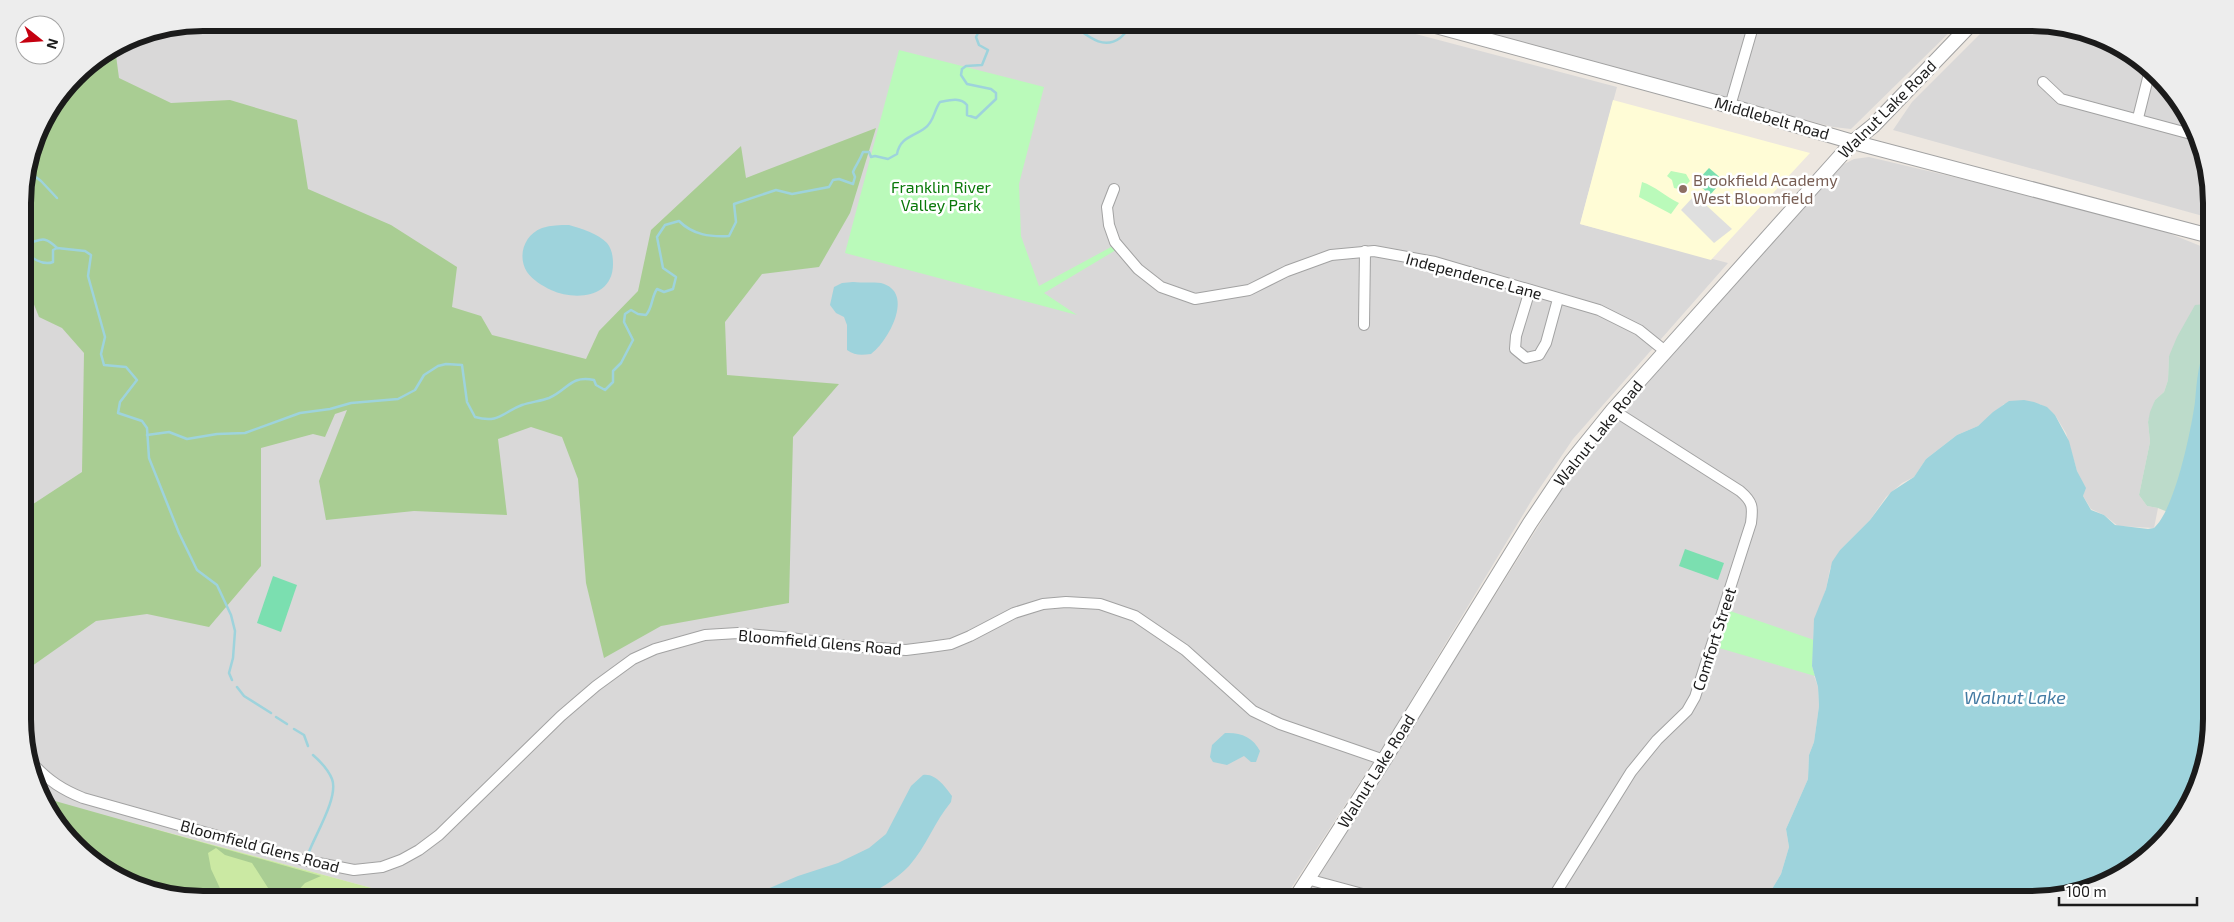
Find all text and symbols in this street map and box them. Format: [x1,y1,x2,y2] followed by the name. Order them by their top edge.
[15,15,65,65] north arrow
[43,37,63,51] text: N
[1834,56,1940,162] street label: Walnut Lake Road
[1713,92,1832,143] street label: Middlebelt Road
[1693,170,1838,207] place label: Brookfield Academy West Bloomfield
[891,177,991,214] park label: Franklin River Valley Park
[1677,183,1689,195] marker: Brookfield Academy West Bloomfield
[1404,248,1544,303] street label: Independence Lane
[1549,376,1646,489] street label: Walnut Lake Road
[1688,585,1739,693] street label: Comfort Street
[738,625,902,658] street label: Bloomfield Glens Road
[1964,686,2066,708] water label: Walnut Lake
[1333,710,1418,831] street label: Walnut Lake Road
[179,815,342,876] street label: Bloomfield Glens Road
[2059,874,2196,906] scale bar
[2066,882,2107,900] text: 100 m

